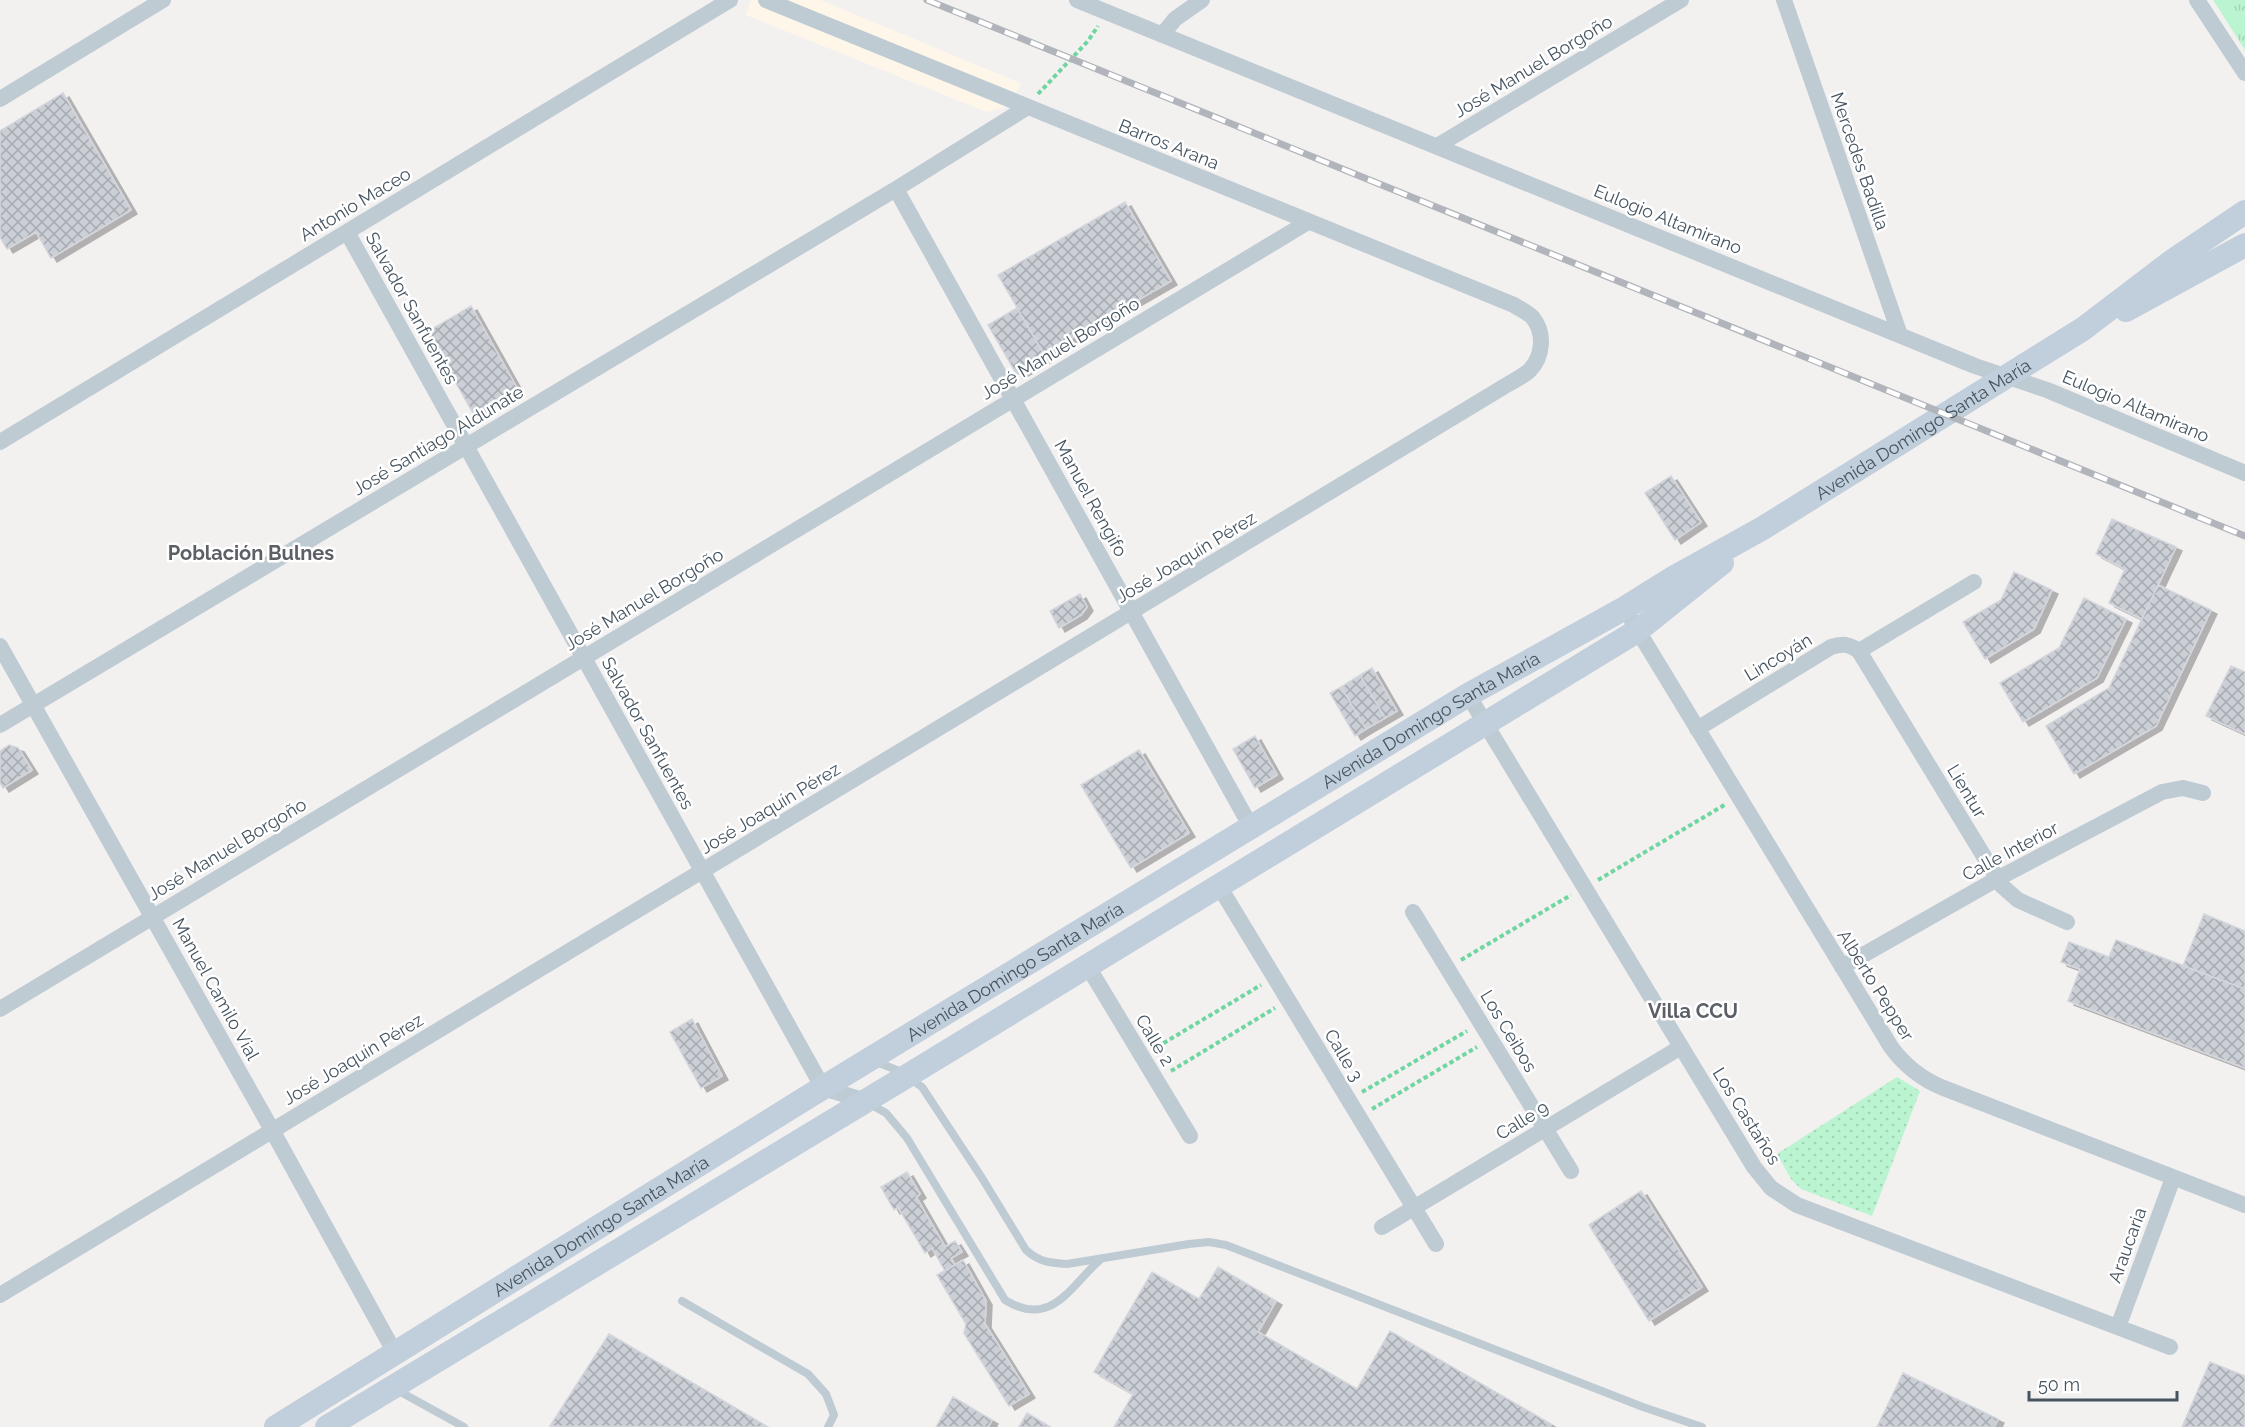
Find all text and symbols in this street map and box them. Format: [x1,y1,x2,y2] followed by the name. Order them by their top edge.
[1450,10,1616,122] street label: José Manuel Borgoño
[1827,89,1893,233] street label: Mercedes Badilla
[1116,114,1222,174] street label: Barros Arana
[296,163,414,245] street label: Antonio Maceo
[1591,180,1745,258] street label: Eulogio Altamirano
[361,228,463,388] street label: Salvador Sanfuentes
[977,292,1143,404] street label: José Manuel Borgoño
[1811,354,2034,504] street label: Avenida Domingo Santa María
[2059,366,2213,447] street label: Eulogio Altamirano
[349,380,528,499] street label: José Santiago Aldunate
[1050,436,1132,560] street label: Manuel Rengifo
[1112,507,1260,607] street label: José Joaquín Pérez
[168,541,334,565] district label: Población Bulnes
[561,543,727,655] street label: José Manuel Borgoño
[1740,629,1816,685] street label: Lincoyán
[1318,647,1543,792] street label: Avenida Domingo Santa María
[597,653,699,813] street label: Salvador Sanfuentes
[696,758,844,858] street label: José Joaquín Pérez
[1943,761,1991,822] street label: Lientur
[144,793,310,905] street label: José Manuel Borgoño
[1958,817,2062,885] street label: Calle Interior
[902,897,1127,1045] street label: Avenida Domingo Santa María
[168,914,264,1064] street label: Manuel Camilo Vial
[1833,926,1919,1045] street label: Alberto Pepper
[1476,986,1542,1076] street label: Los Ceibos
[1648,999,1738,1023] district label: Villa CCU
[279,1009,427,1109] street label: José Joaquín Pérez
[1131,1010,1179,1070] street label: Calle 2
[1320,1025,1368,1085] street label: Calle 3
[1709,1063,1785,1169] street label: Los Castaños
[1492,1096,1552,1144] street label: Calle 9
[489,1151,712,1300] street label: Avenida Domingo Santa María
[2104,1204,2150,1286] street label: Araucaria
[2029,1364,2178,1402] scale bar
[2038,1374,2080,1395] text: 50 m

